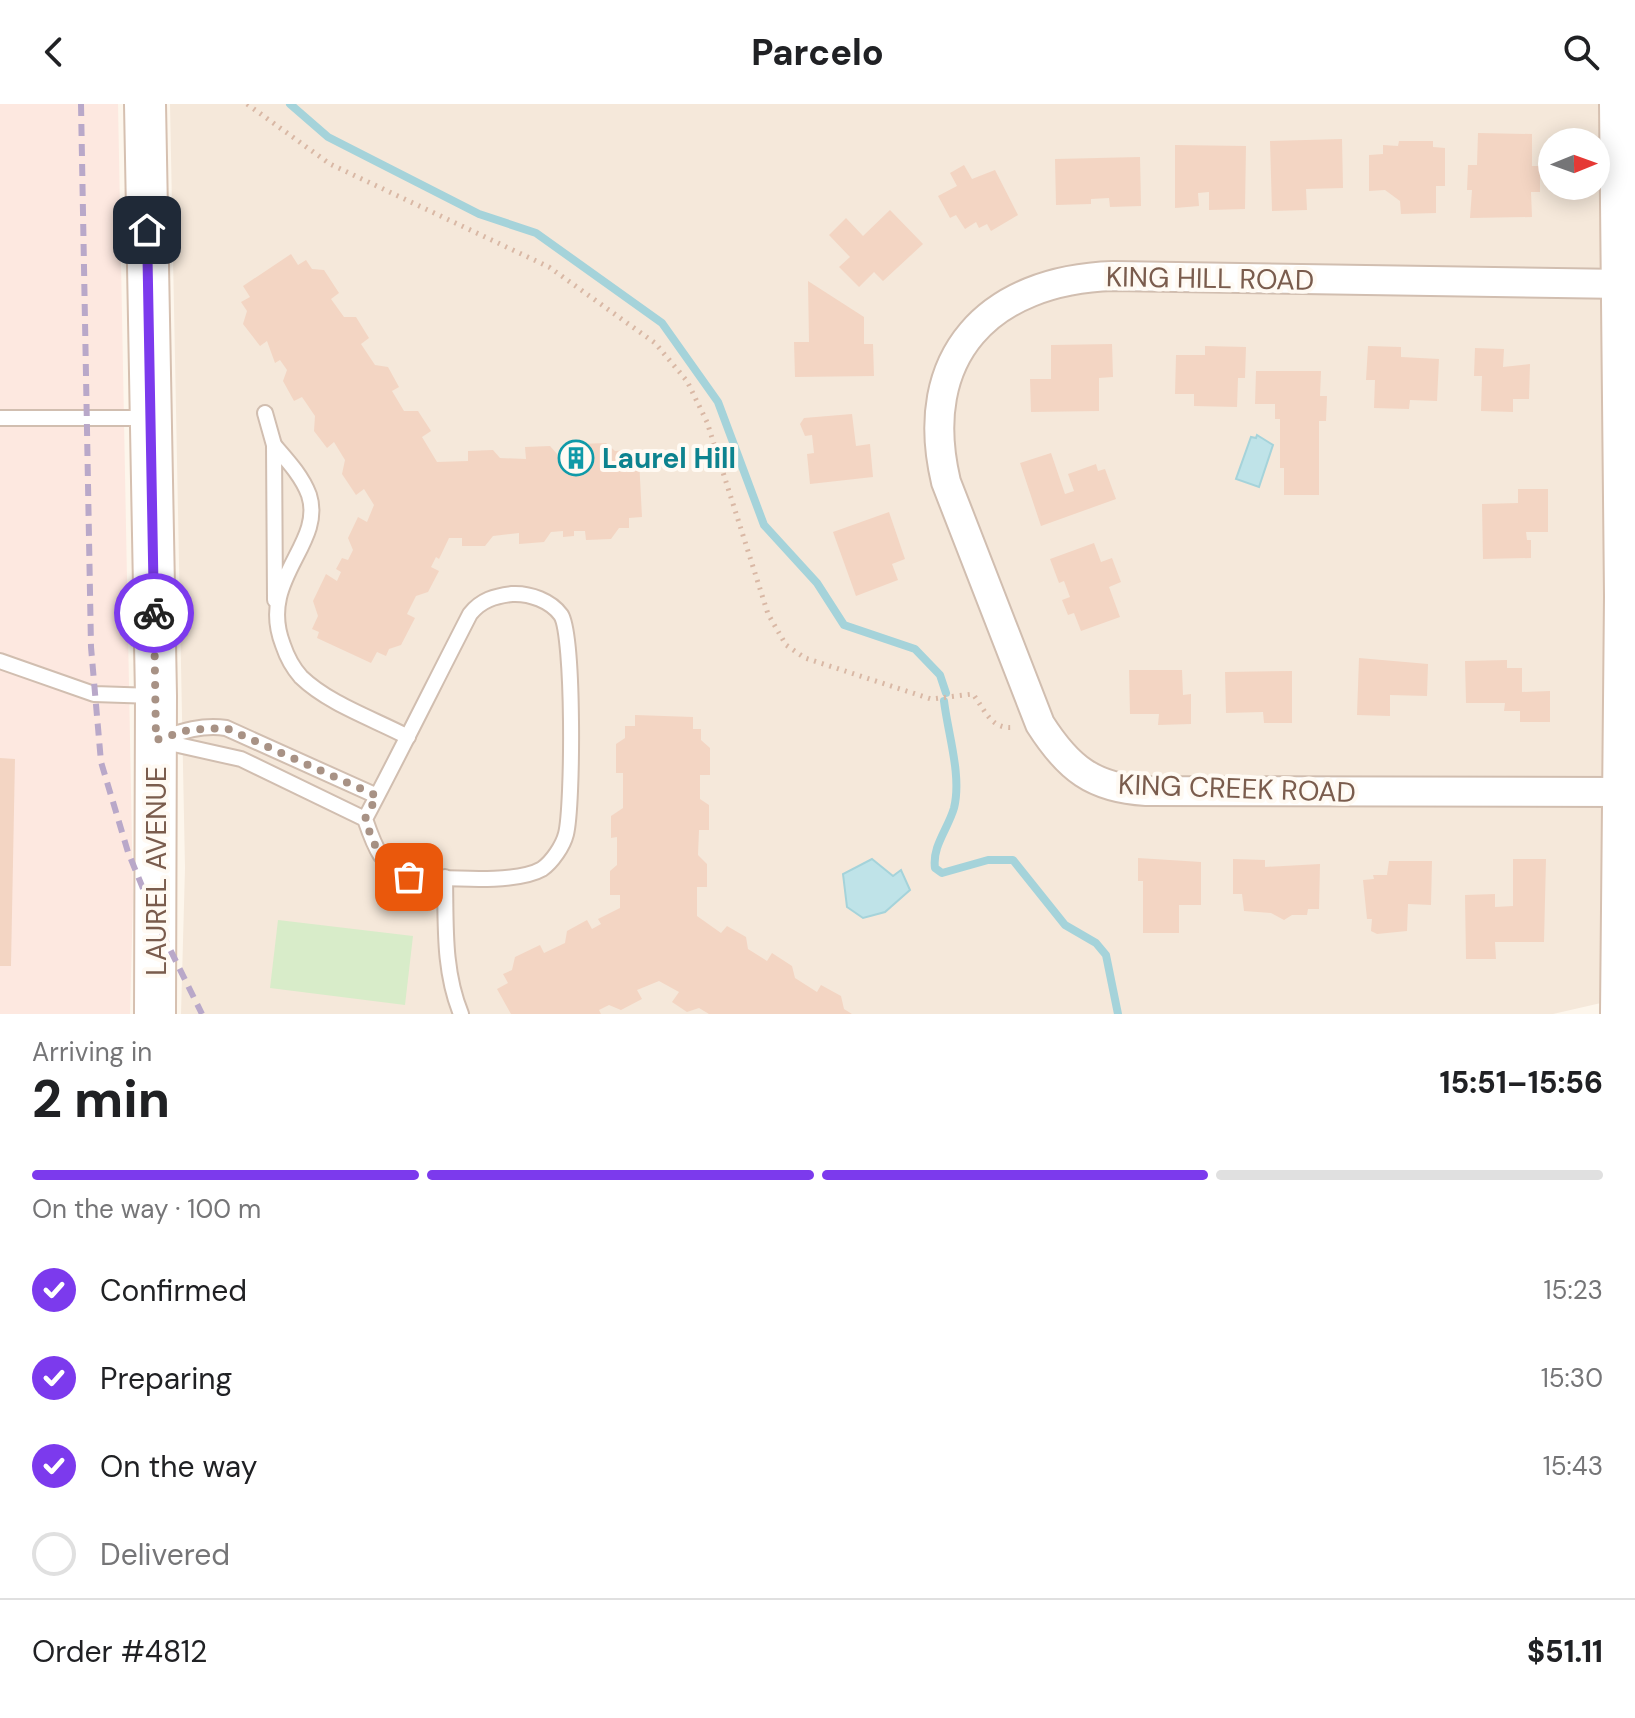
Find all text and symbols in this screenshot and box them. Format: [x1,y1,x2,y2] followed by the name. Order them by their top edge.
[751,29,884,76] text: Parcelo
[32,30,76,74] icon: back
[1559,30,1603,74] icon: search
[1538,128,1610,200] north arrow
[1538,128,1610,200] map controls
[113,196,181,264] pin
[125,208,169,252] icon: home
[1106,258,1314,299] street label: KING HILL ROAD
[557,439,595,477] building icon: Laurel Hill
[602,440,736,477] place label: Laurel Hill
[114,573,194,653] courier
[132,591,176,635] icon: bike
[138,766,175,976] street label: LAUREL AVENUE
[1117,766,1356,811] street label: KING CREEK ROAD
[375,843,443,911] pin
[387,855,431,899] icon: bag
[32,1035,152,1069] text: Arriving in
[1439,1063,1603,1102] text: 15:51–15:56
[32,1065,170,1133] text: 2 min
[32,1192,261,1226] text: On the way · 100 m
[32,1268,76,1312] icon: check
[100,1271,247,1310] text: Confirmed
[1543,1273,1603,1307] text: 15:23
[32,1356,76,1400] icon: check
[100,1359,232,1398] text: Preparing
[1541,1361,1603,1395] text: 15:30
[32,1444,76,1488] icon: check
[100,1447,257,1486] text: On the way
[1543,1449,1603,1483] text: 15:43
[100,1535,230,1574] text: Delivered
[32,1632,207,1671] text: Order #4812
[1527,1632,1603,1671] text: $51.11

